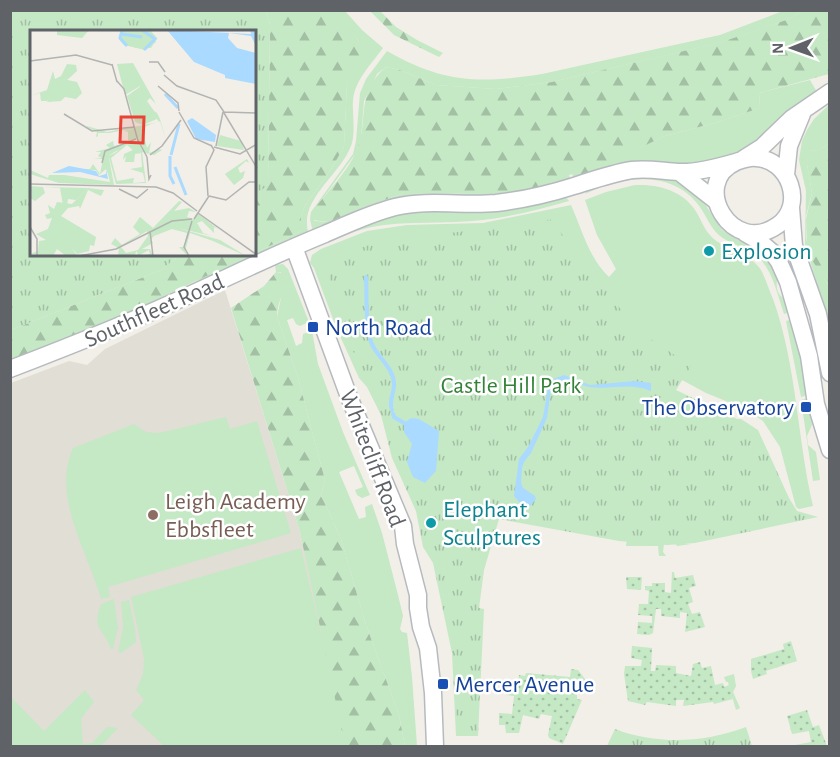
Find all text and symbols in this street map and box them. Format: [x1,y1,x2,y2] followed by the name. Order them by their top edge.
[762,18,822,78] north arrow
[30,30,256,256] inset map
[770,43,786,54] text: N
[721,240,812,264] place label: Explosion
[702,244,716,258] marker: Explosion
[81,269,228,352] street label: Southfleet Road
[325,316,432,340] place label: North Road
[306,320,320,334] marker: North Road
[441,374,581,398] park label: Castle Hill Park
[335,386,409,530] street label: Whitecliff Road
[641,396,794,420] place label: The Observatory
[799,400,813,414] marker: The Observatory
[165,490,306,542] place label: Leigh Academy Ebbsfleet
[443,498,541,550] place label: Elephant Sculptures
[146,508,160,522] marker: Leigh Academy Ebbsfleet
[424,516,438,530] marker: Elephant Sculptures
[455,673,594,697] place label: Mercer Avenue
[436,677,450,691] marker: Mercer Avenue

